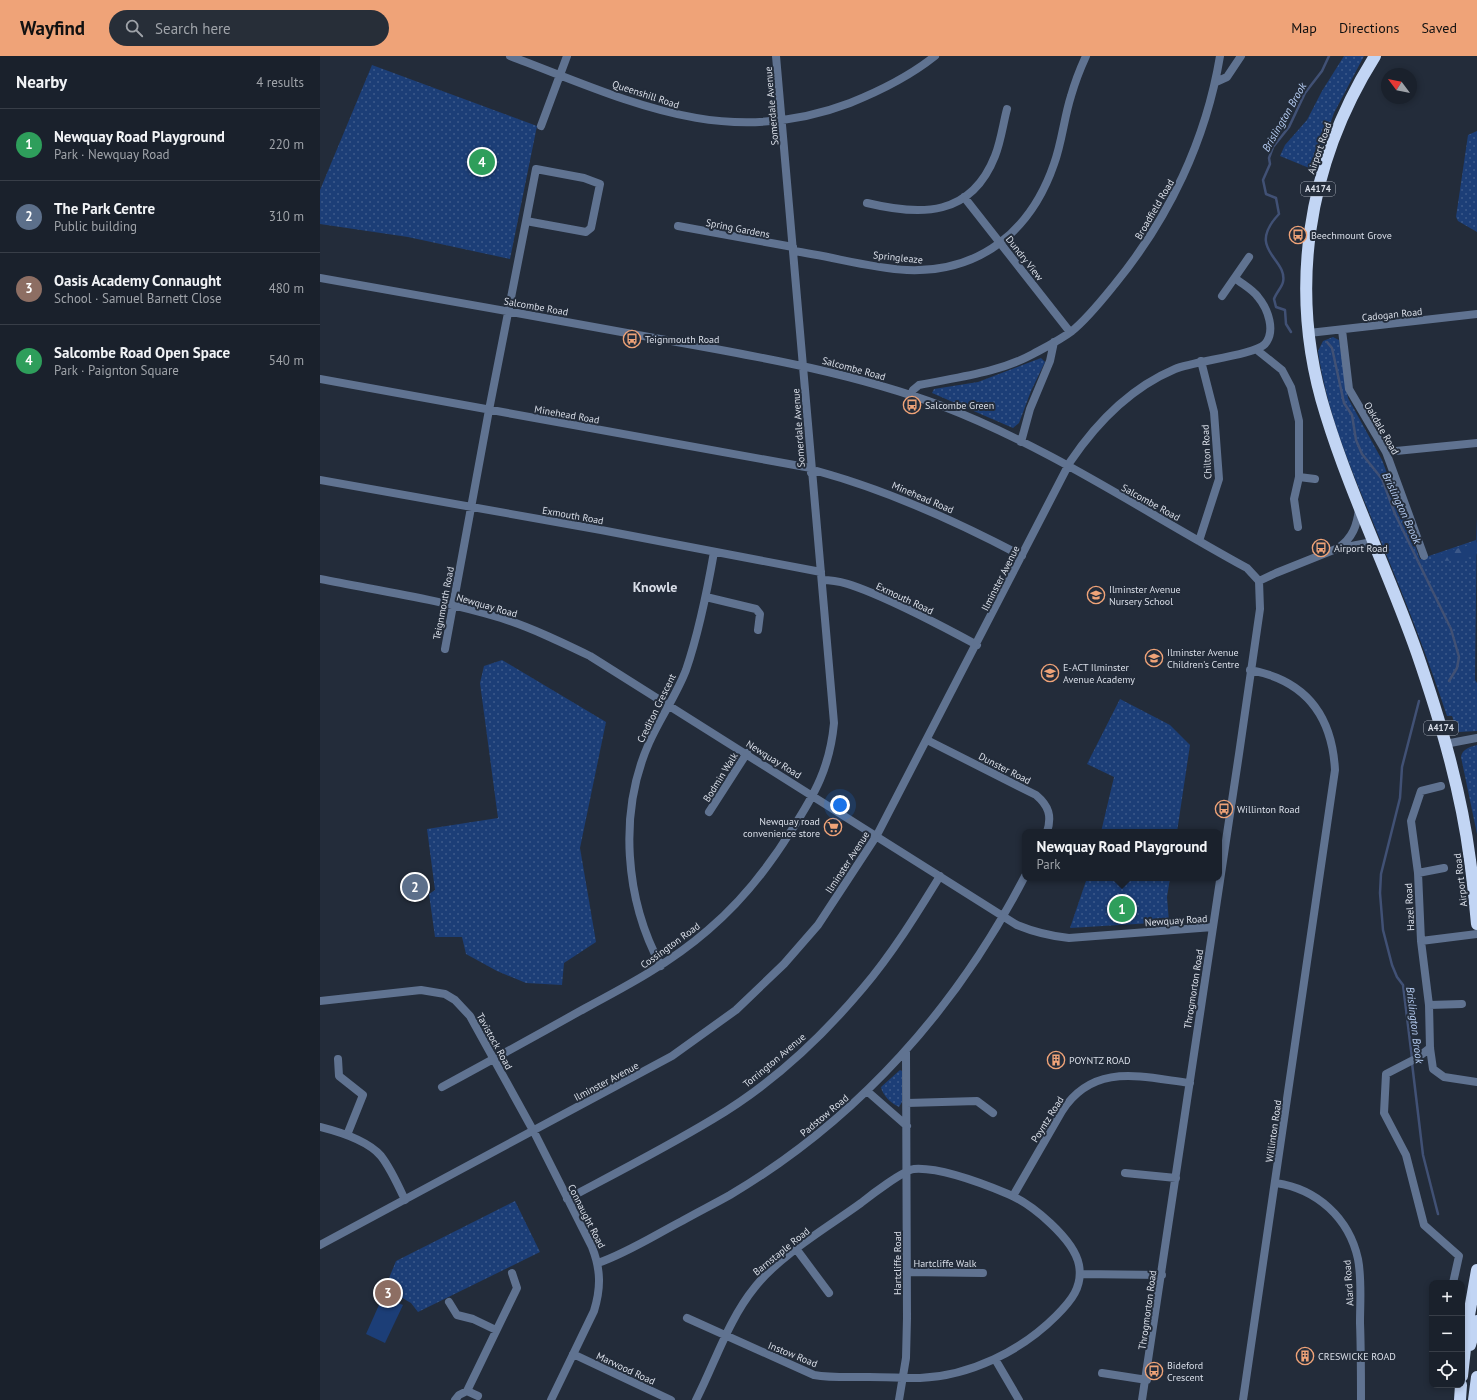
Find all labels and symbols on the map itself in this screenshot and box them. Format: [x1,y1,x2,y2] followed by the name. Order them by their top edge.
[762,66,781,146] street label: Somerdale Avenue
[1381,68,1417,104] north arrow
[611,78,681,111] street label: Queenshill Road
[1259,79,1310,154] water label: Brislington Brook
[1305,121,1334,176] street label: Airport Road
[469,147,495,177] pin: 4
[1132,177,1177,242] street label: Broadfield Road
[1301,182,1335,196] road number: A4174
[705,216,771,241] street label: Spring Gardens
[1288,225,1308,245] bus stop icon: Beechmount Grove
[1311,229,1392,242] place label: Beechmount Grove
[1003,233,1047,284] street label: Dundry View
[872,248,923,267] street label: Springleaze
[503,294,569,319] street label: Salcombe Road
[1361,305,1423,324] street label: Cadogan Road
[622,329,642,349] bus stop icon: Teignmouth Road
[645,333,719,346] place label: Teignmouth Road
[821,354,887,383] street label: Salcombe Road
[789,388,808,468] street label: Somerdale Avenue
[902,395,922,415] bus stop icon: Salcombe Green
[925,399,994,412] place label: Salcombe Green
[1361,400,1402,457] street label: Oakdale Road
[533,402,600,427] street label: Minehead Road
[1199,424,1214,480] street label: Chilton Road
[1379,470,1425,547] water label: Brislington Brook
[890,479,956,516] street label: Minehead Road
[1119,481,1182,524] street label: Salcombe Road
[541,504,605,527] street label: Exmouth Road
[1311,538,1331,558] bus stop icon: Airport Road
[1334,542,1388,555] place label: Airport Road
[978,543,1023,613] street label: Ilminster Avenue
[430,565,457,641] street label: Teignmouth Road
[633,578,677,596] district label: Knowle
[874,579,936,617] street label: Exmouth Road
[1109,583,1181,608] place label: Ilminster Avenue Nursery School
[1086,585,1106,605] school or university icon: Ilminster Avenue Nursery School
[455,591,519,620] street label: Newquay Road
[1167,646,1239,671] place label: Ilminster Avenue Children's Centre
[1144,648,1164,668] school or university icon: Ilminster Avenue Children's Centre
[1063,661,1135,686] place label: E-ACT Ilminster Avenue Academy
[1040,663,1060,683] school or university icon: E-ACT Ilminster Avenue Academy
[634,671,679,745] street label: Crediton Crescent
[1424,721,1458,735] road number: A4174
[744,737,804,782] street label: Newquay Road
[700,750,741,804] street label: Bodmin Walk
[976,750,1033,787] street label: Dunster Road
[830,795,850,815] your location
[1214,799,1234,819] bus stop icon: Willinton Road
[1237,803,1300,816] place label: Willinton Road
[743,815,820,840] place label: Newquay road convenience store
[823,817,843,837] supermarket icon: Newquay road convenience store
[822,829,872,896] street label: Ilminster Avenue
[1451,853,1470,907] street label: Airport Road
[402,872,428,902] pin: 2
[1402,883,1417,931] street label: Hazel Road
[1109,894,1135,924] pin: 1
[1144,912,1208,929] street label: Newquay Road
[638,919,703,971] street label: Cossington Road
[1181,948,1206,1030] street label: Throgmorton Road
[1403,986,1427,1065] water label: Brislington Brook
[474,1011,515,1072] street label: Tavistock Road
[740,1030,808,1090] street label: Torrington Avenue
[1046,1050,1066,1070] building icon: POYNTZ ROAD
[1069,1054,1131,1067] place label: POYNTZ ROAD
[572,1059,641,1104] street label: Ilminster Avenue
[797,1091,851,1139] street label: Padstow Road
[1028,1094,1067,1145] street label: Poyntz Road
[1263,1099,1284,1163] street label: Willinton Road
[565,1182,608,1250] street label: Connaught Road
[750,1224,812,1278] street label: Barnstaple Road
[891,1231,904,1295] street label: Hartcliffe Road
[913,1257,977,1270] street label: Hartcliffe Walk
[1340,1259,1357,1307] street label: Alard Road
[1135,1269,1160,1351] street label: Throgmorton Road
[375,1278,401,1308] pin: 3
[766,1339,819,1370] street label: Instow Road
[1295,1346,1315,1366] building icon: CRESWICKE ROAD
[594,1349,657,1388] street label: Marwood Road
[1318,1350,1396,1363] place label: CRESWICKE ROAD
[1167,1359,1204,1384] place label: Bideford Crescent
[1144,1361,1164,1381] bus stop icon: Bideford Crescent

